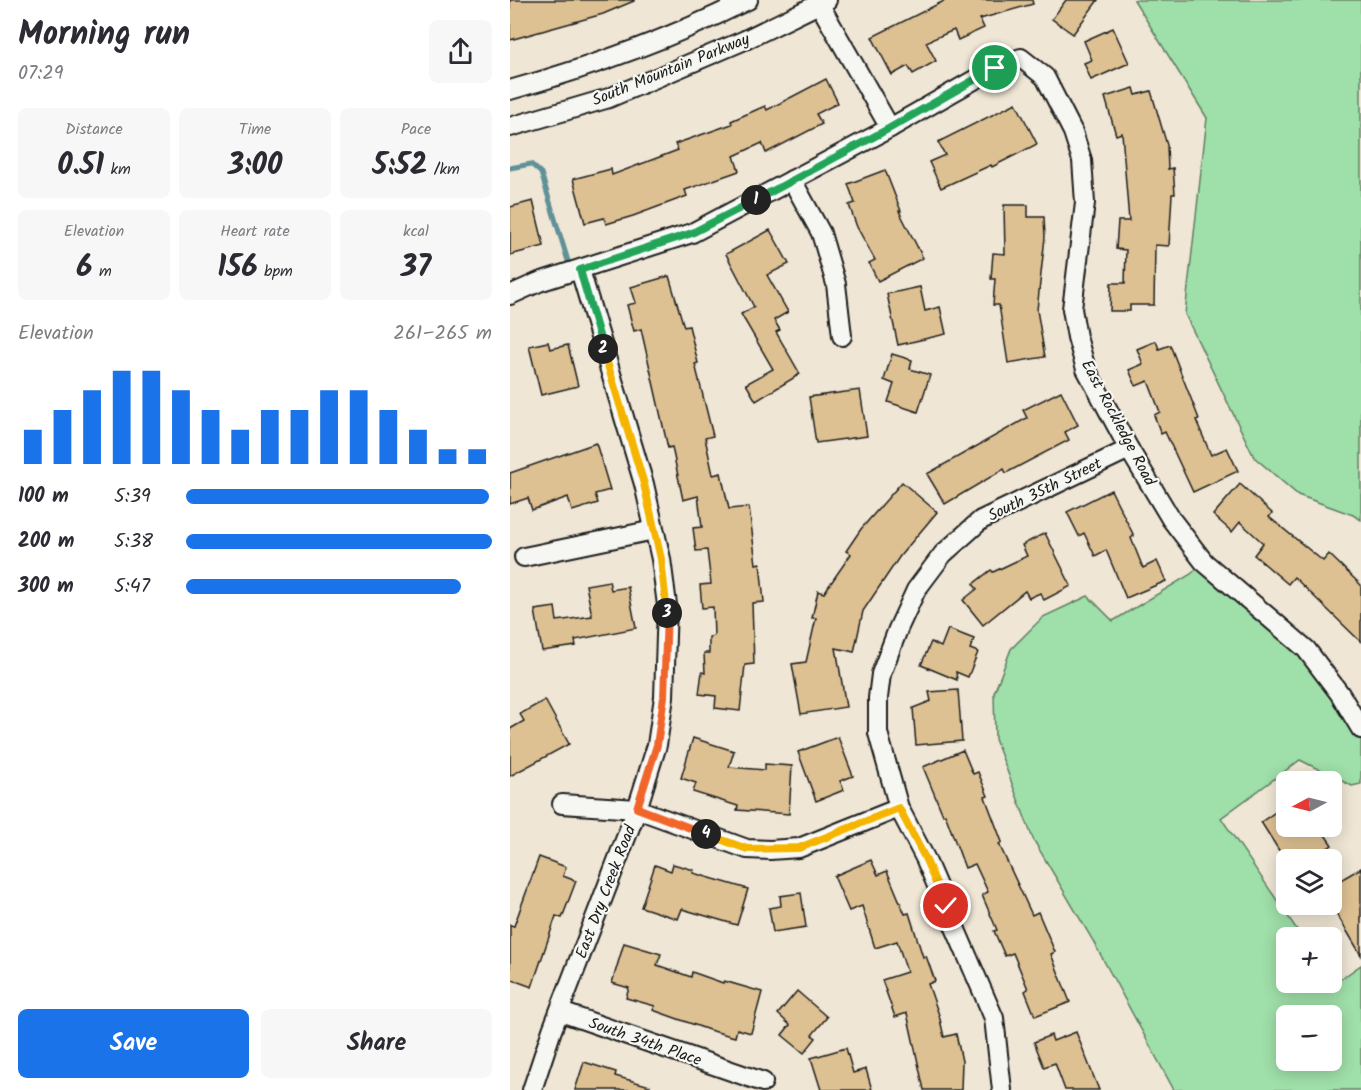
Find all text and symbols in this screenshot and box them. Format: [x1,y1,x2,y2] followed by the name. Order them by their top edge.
[18,9,190,62] text: Morning run
[429,20,492,83] button: share
[588,27,754,113] street label: South Mountain Parkway
[969,42,1020,93] pin
[978,51,1011,84] icon: arrive
[18,58,64,90] text: 07:29
[65,117,123,142] text: Distance
[239,117,271,142] text: Time
[401,117,431,142] text: Pace
[57,142,104,190] text: 0.51
[228,142,282,190] text: 3:00
[372,142,427,190] text: 5:52
[104,157,131,182] text: km
[427,157,460,182] text: /km
[741,185,771,215] pin: 1
[754,187,758,212] text: 1
[64,219,124,244] text: Elevation
[220,219,290,244] text: Heart rate
[403,219,429,244] text: kcal
[76,244,93,292] text: 6
[217,244,258,292] text: 156
[401,244,431,292] text: 37
[93,259,112,284] text: m
[258,259,293,284] text: bpm
[18,318,94,350] text: Elevation
[393,318,492,350] text: 261–265 m
[588,334,618,364] pin: 2
[598,336,608,361] text: 2
[1074,355,1162,492] street label: East Rockledge Road
[984,451,1107,528] street label: South 35th Street
[18,481,69,513] text: 100 m
[114,481,151,513] text: 5:39
[18,526,74,558] text: 200 m
[114,526,153,558] text: 5:38
[18,571,74,603] text: 300 m
[114,571,150,603] text: 5:47
[652,598,682,628] pin: 3
[663,600,671,625] text: 3
[1276,771,1342,837] north arrow
[1276,771,1342,1071] map controls
[691,819,721,849] pin: 4
[569,821,643,962] street label: East Dry Creek Road
[702,821,710,846] text: 4
[1276,849,1342,915] button: layers
[920,880,971,931] pin
[929,889,962,922] icon: check
[1276,927,1342,993] button: +
[1276,1005,1342,1071] button: −
[18,1009,249,1078] button: Save
[261,1009,492,1078] button: Share
[585,1011,705,1073] street label: South 34th Place

